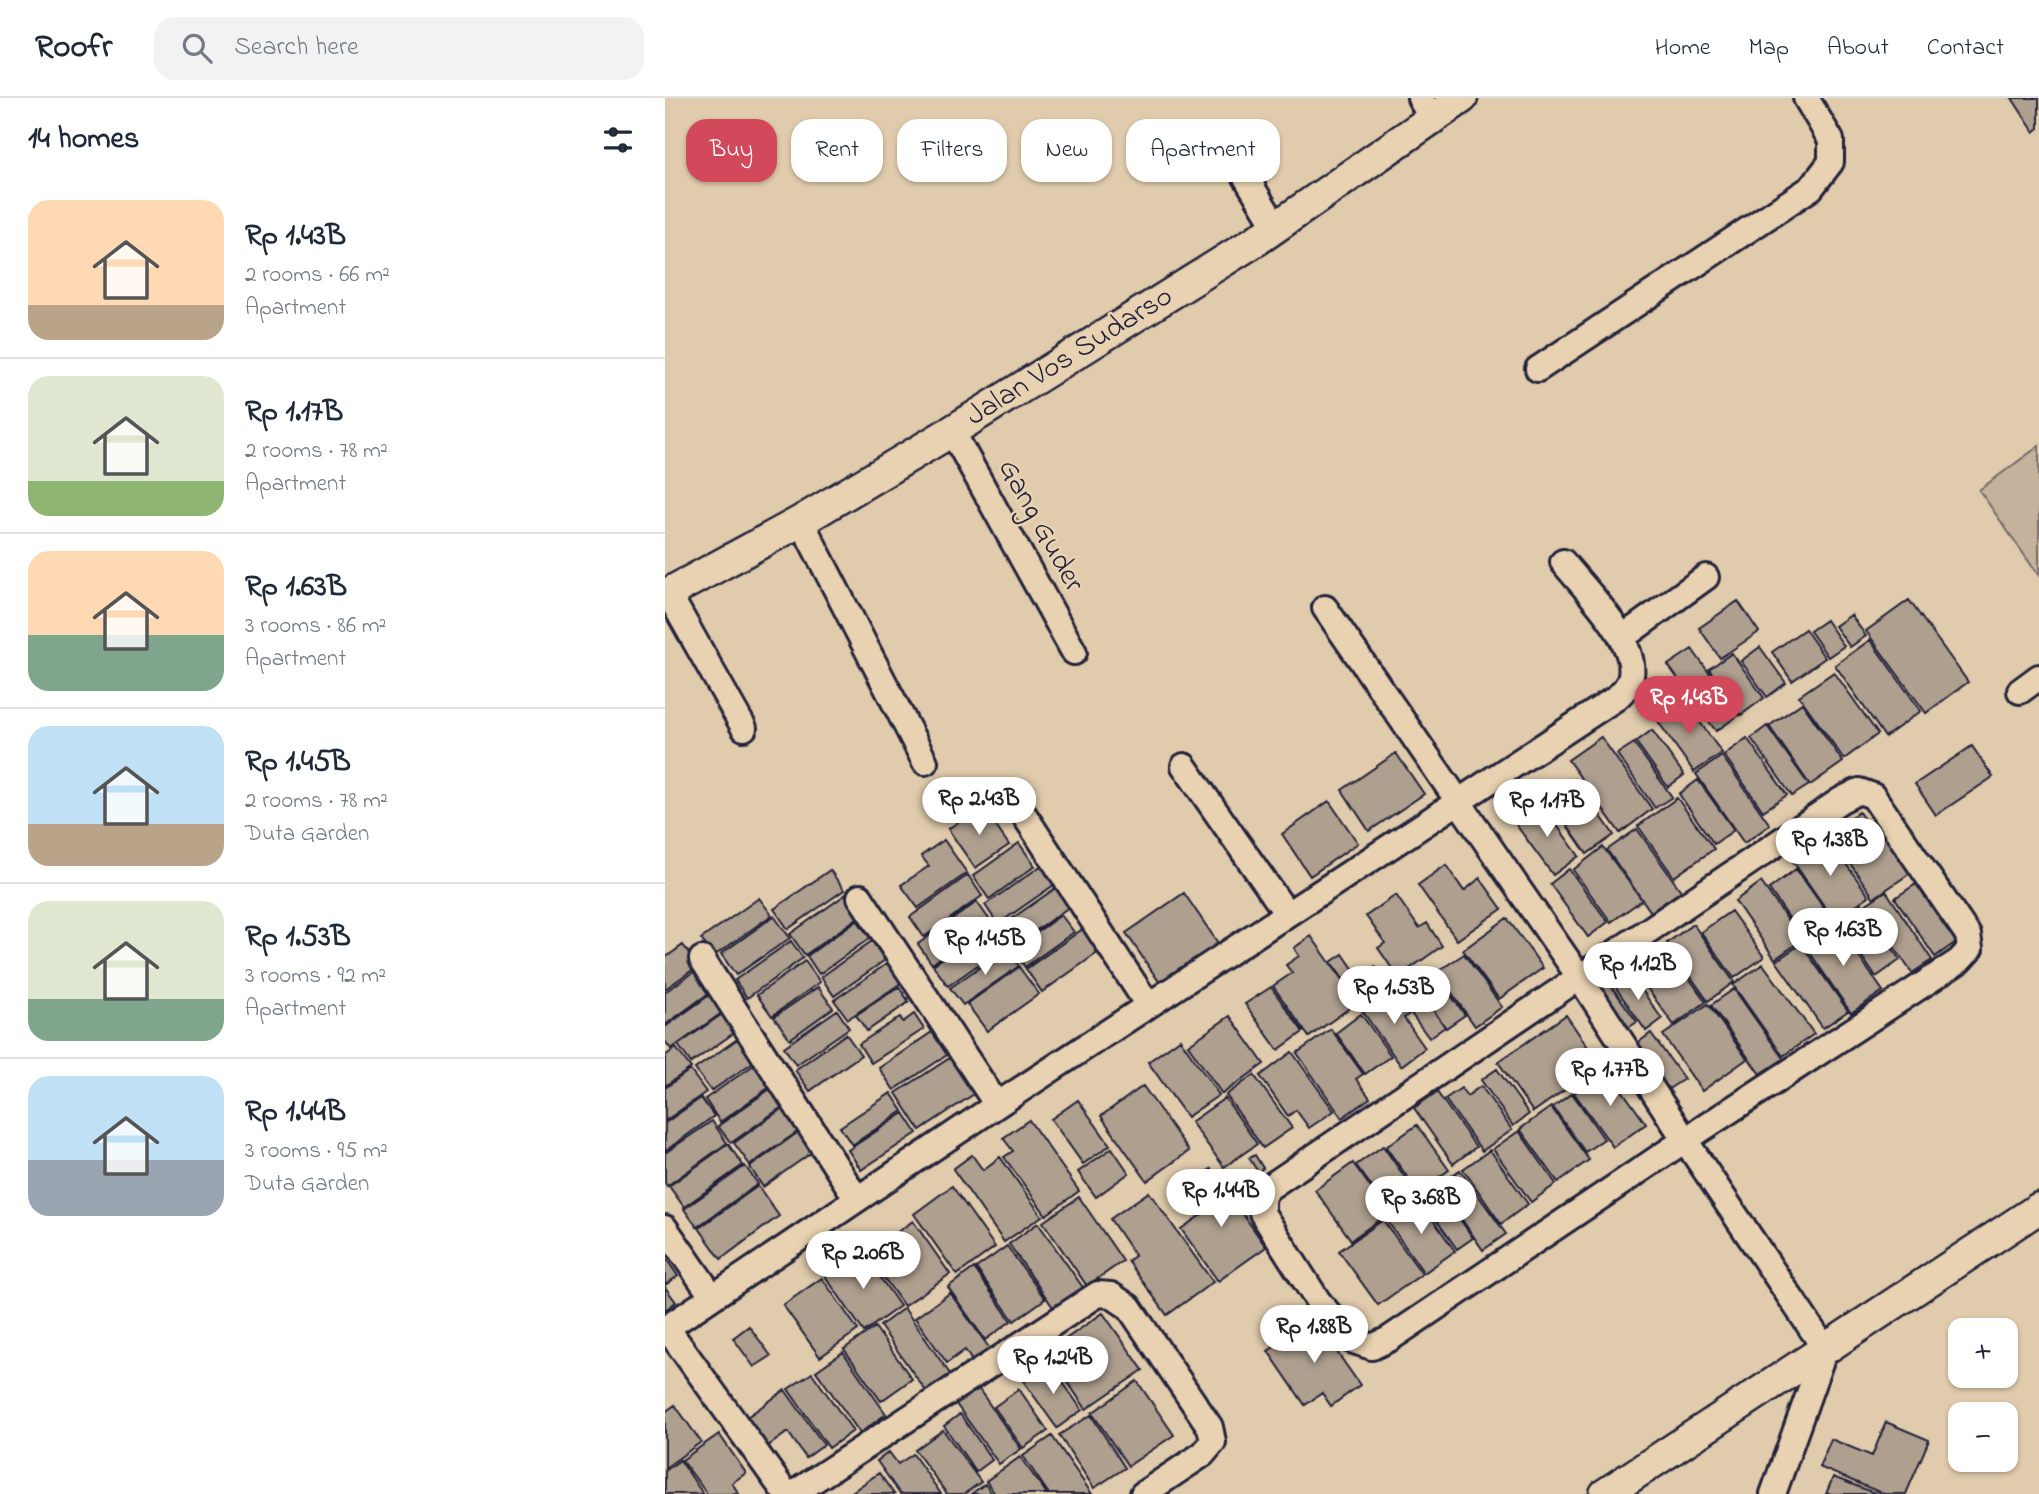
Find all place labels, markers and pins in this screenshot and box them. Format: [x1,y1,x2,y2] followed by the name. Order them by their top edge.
[1617,676,1761,736] pin: Rp 1.43B
[907,778,1051,837] pin: Rp 2.43B
[1475,780,1619,839] pin: Rp 1.17B
[1758,818,1902,878] pin: Rp 1.38B
[1771,908,1915,968] pin: Rp 1.63B
[913,918,1057,977] pin: Rp 1.45B
[1566,942,1710,1002] pin: Rp 1.12B
[1322,967,1466,1026] pin: Rp 1.53B
[1538,1048,1682,1108] pin: Rp 1.77B
[1149,1170,1293,1229] pin: Rp 1.44B
[1349,1176,1493,1236] pin: Rp 3.68B
[791,1232,935,1291] pin: Rp 2.06B
[1242,1306,1386,1365] pin: Rp 1.88B
[981,1336,1125,1396] pin: Rp 1.24B

